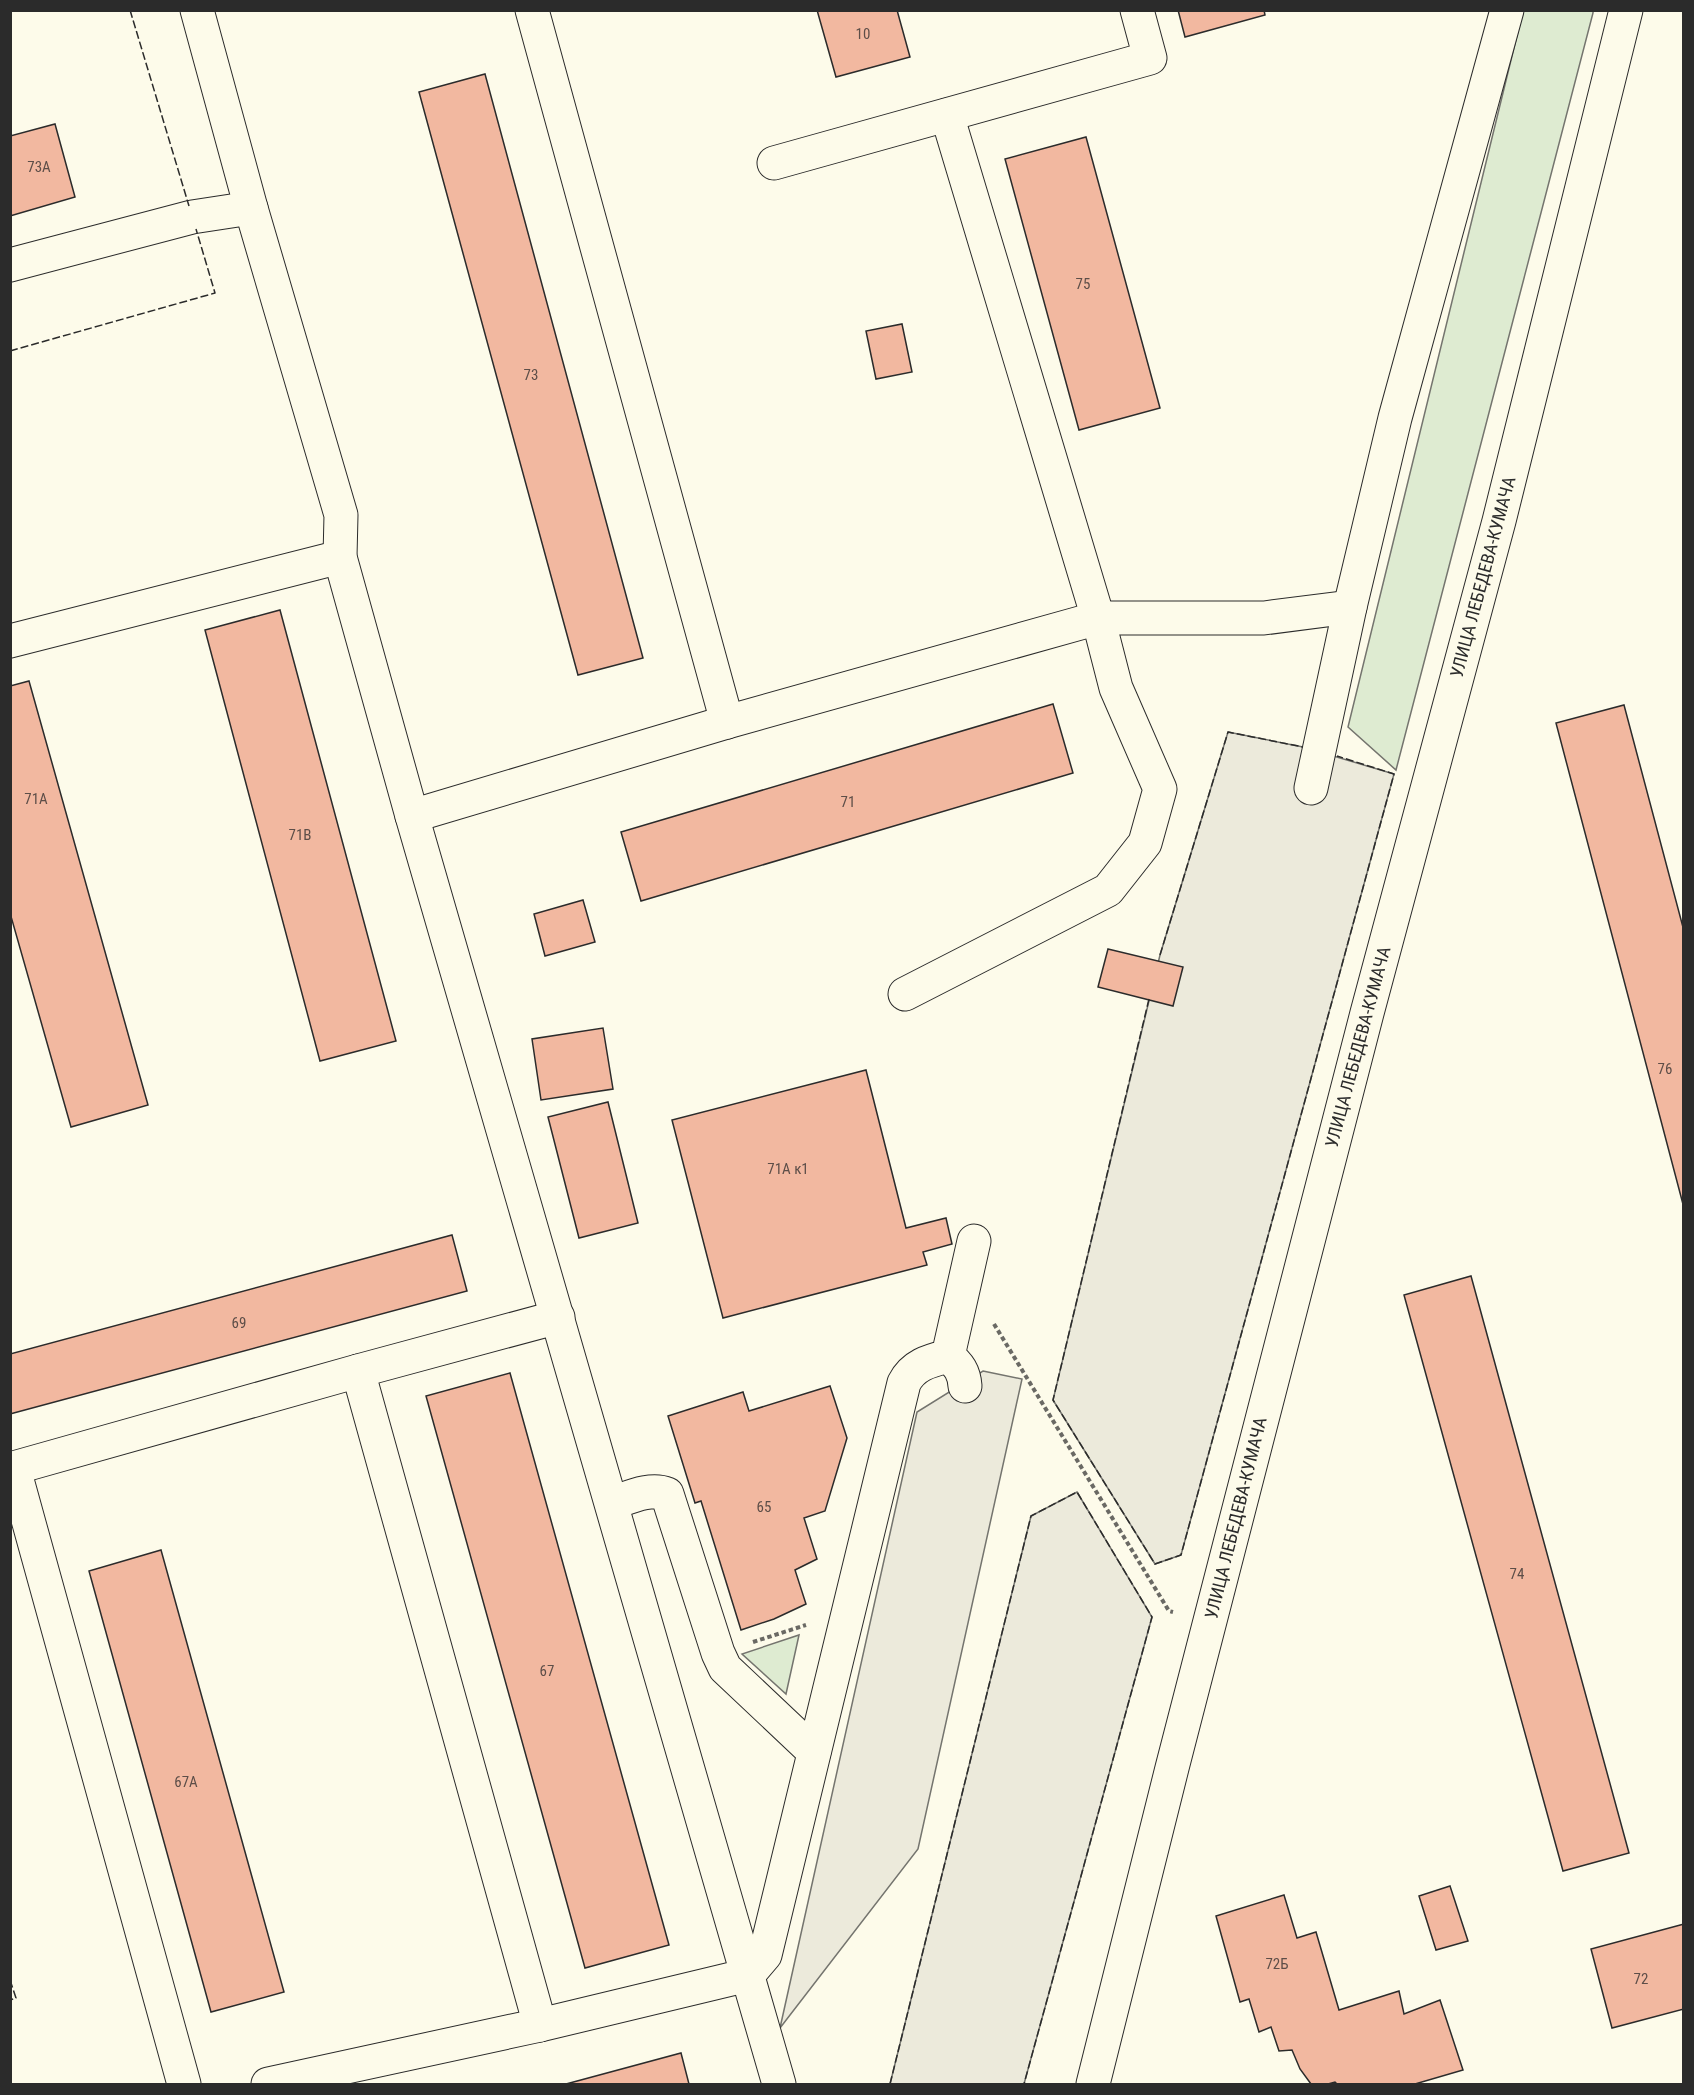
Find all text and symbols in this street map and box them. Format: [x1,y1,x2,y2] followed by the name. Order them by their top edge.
[856,25,870,43] house number: 10
[27,158,51,176] house number: 73А
[1076,275,1090,293] house number: 75
[524,366,538,384] house number: 73
[1446,474,1520,680] street label: УЛИЦА ЛЕБЕДЕВА-КУМАЧА
[24,790,48,808] house number: 71А
[841,793,855,811] house number: 71
[289,826,312,844] house number: 71В
[1321,944,1395,1150] street label: УЛИЦА ЛЕБЕДЕВА-КУМАЧА
[1658,1060,1672,1078] house number: 76
[767,1160,809,1178] house number: 71А к1
[232,1314,246,1332] house number: 69
[1200,1414,1271,1621] street label: УЛИЦА ЛЕБЕДЕВА-КУМАЧА
[757,1498,771,1516] house number: 65
[1510,1565,1524,1583] house number: 74
[540,1662,554,1680] house number: 67
[174,1773,198,1791] house number: 67А
[1265,1955,1289,1973] house number: 72Б
[1634,1970,1648,1988] house number: 72

